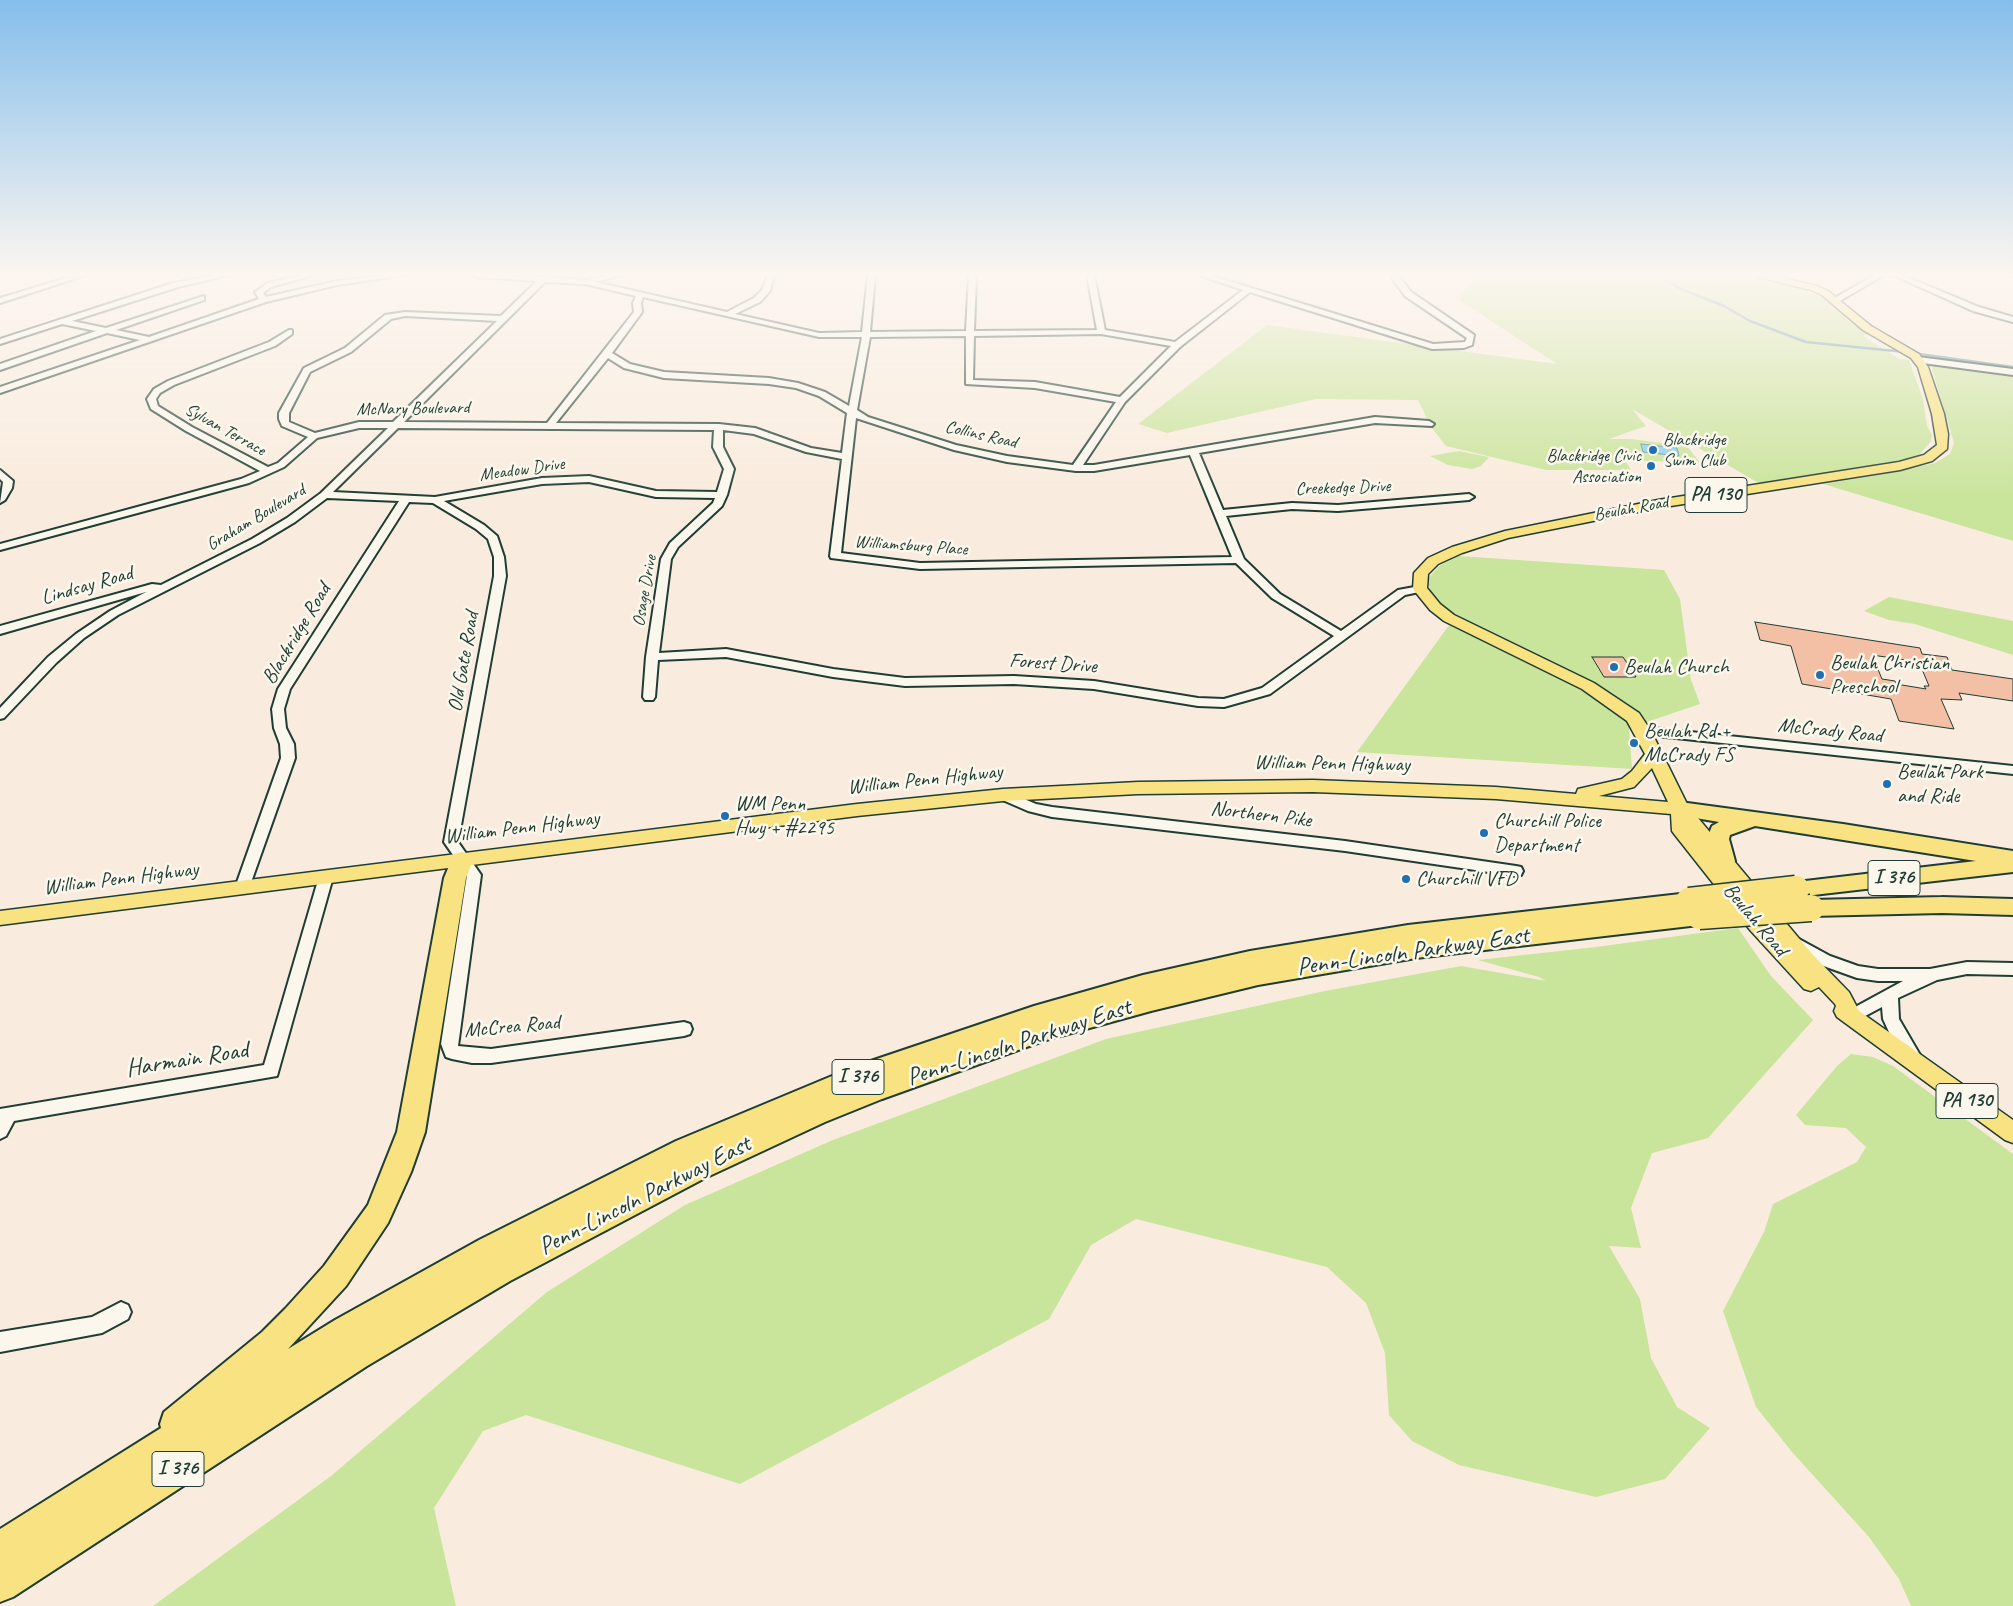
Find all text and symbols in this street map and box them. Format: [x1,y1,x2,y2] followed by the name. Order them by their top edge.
[356,397,470,421] street label: McNary Boulevard
[181,399,269,461] street label: Sylvan Terrace
[943,416,1019,454] street label: Collins Road
[1663,429,1726,472] place label: Blackridge Swim Club
[1647,444,1659,456] marker: Blackridge Swim Club
[1546,445,1641,488] place label: Blackridge Civic Association
[478,453,566,487] street label: Meadow Drive
[1645,460,1657,472] marker: Blackridge Civic Association
[1295,476,1391,500] street label: Creekedge Drive
[1685,478,1747,512] road number: PA 130
[203,480,309,556] street label: Graham Boulevard
[1592,492,1670,526] street label: Beulah Road
[854,531,968,561] street label: Williamsburg Place
[628,554,662,628] street label: Osage Drive
[38,561,136,611] street label: Lindsay Road
[257,579,337,689] street label: Blackridge Road
[443,610,485,714] street label: Old Gate Road
[1008,648,1098,680] street label: Forest Drive
[1830,650,1950,700] place label: Beulah Christian Preschool
[1624,654,1729,680] place label: Beulah Church
[1608,661,1620,673] marker: Beulah Church
[1814,669,1826,681] marker: Beulah Christian Preschool
[1776,713,1884,749] street label: McCrady Road
[1644,718,1734,768] place label: Beulah Rd + McCrady FS
[1628,737,1640,749] marker: Beulah Rd + McCrady FS
[1254,750,1410,778] street label: William Penn Highway
[846,759,1004,801] street label: William Penn Highway
[1897,759,1983,809] place label: Beulah Park and Ride
[1881,778,1893,790] marker: Beulah Park and Ride
[735,791,834,841] place label: WM Penn Hwy + #2295
[1209,796,1313,834] street label: Northern Pike
[443,806,601,850] street label: William Penn Highway
[1494,808,1601,858] place label: Churchill Police Department
[719,810,731,822] marker: WM Penn Hwy + #2295
[1478,827,1490,839] marker: Churchill Police Department
[42,857,200,901] street label: William Penn Highway
[1868,860,1920,896] road number: I 376
[1416,866,1517,892] place label: Churchill VFD
[1400,873,1412,885] marker: Churchill VFD
[1717,878,1793,962] street label: Beulah Road
[1295,921,1531,983] street label: Penn-Lincoln Parkway East
[903,993,1135,1093] street label: Penn-Lincoln Parkway East
[463,1010,561,1044] street label: McCrea Road
[124,1036,250,1084] street label: Harmain Road
[832,1060,884,1094] road number: I 376
[1936,1084,1998,1118] road number: PA 130
[534,1130,756,1262] street label: Penn-Lincoln Parkway East
[152,1452,204,1486] road number: I 376

